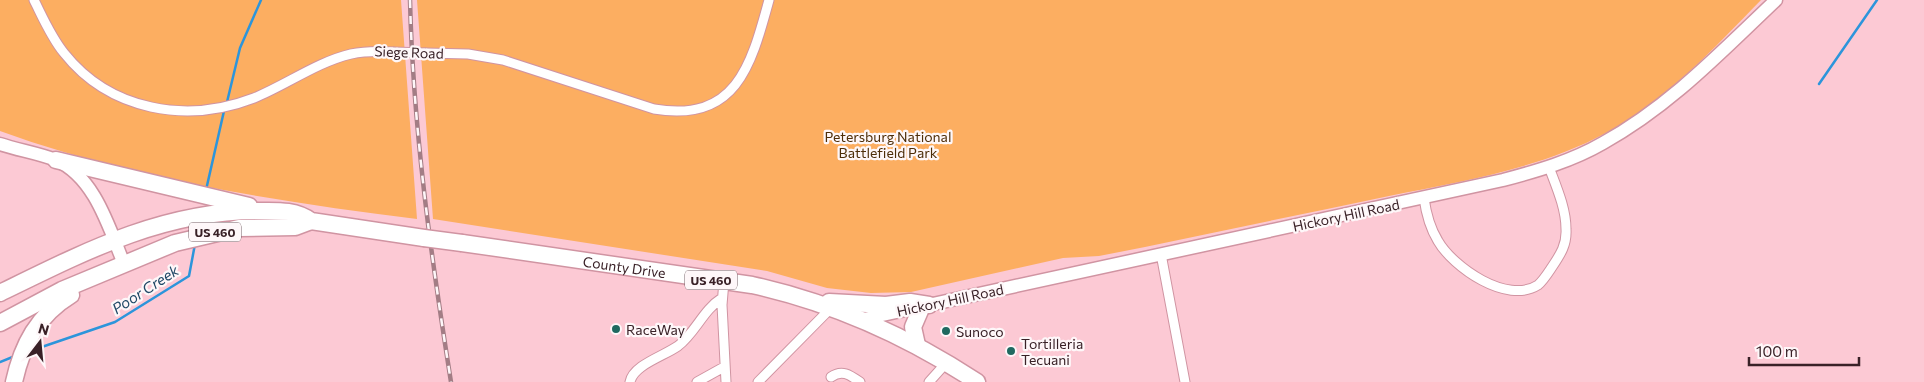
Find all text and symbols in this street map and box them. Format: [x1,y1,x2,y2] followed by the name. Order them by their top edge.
[374,42,444,62] street label: Siege Road
[824,128,952,161] park label: Petersburg National Battlefield Park
[1291,195,1401,235] street label: Hickory Hill Road
[189,222,241,242] road number: US 460
[582,252,667,281] street label: County Drive
[108,260,182,317] water label: Poor Creek
[685,270,737,290] road number: US 460
[895,280,1005,320] street label: Hickory Hill Road
[15,317,65,367] north arrow
[36,319,51,339] text: N
[626,321,685,338] place label: RaceWay
[610,323,622,335] marker: RaceWay
[956,323,1004,340] place label: Sunoco
[940,325,952,337] marker: Sunoco
[1749,334,1859,366] scale bar
[1021,335,1083,368] place label: Tortilleria Tecuani
[1756,342,1798,360] text: 100 m
[1005,345,1017,357] marker: Tortilleria Tecuani

